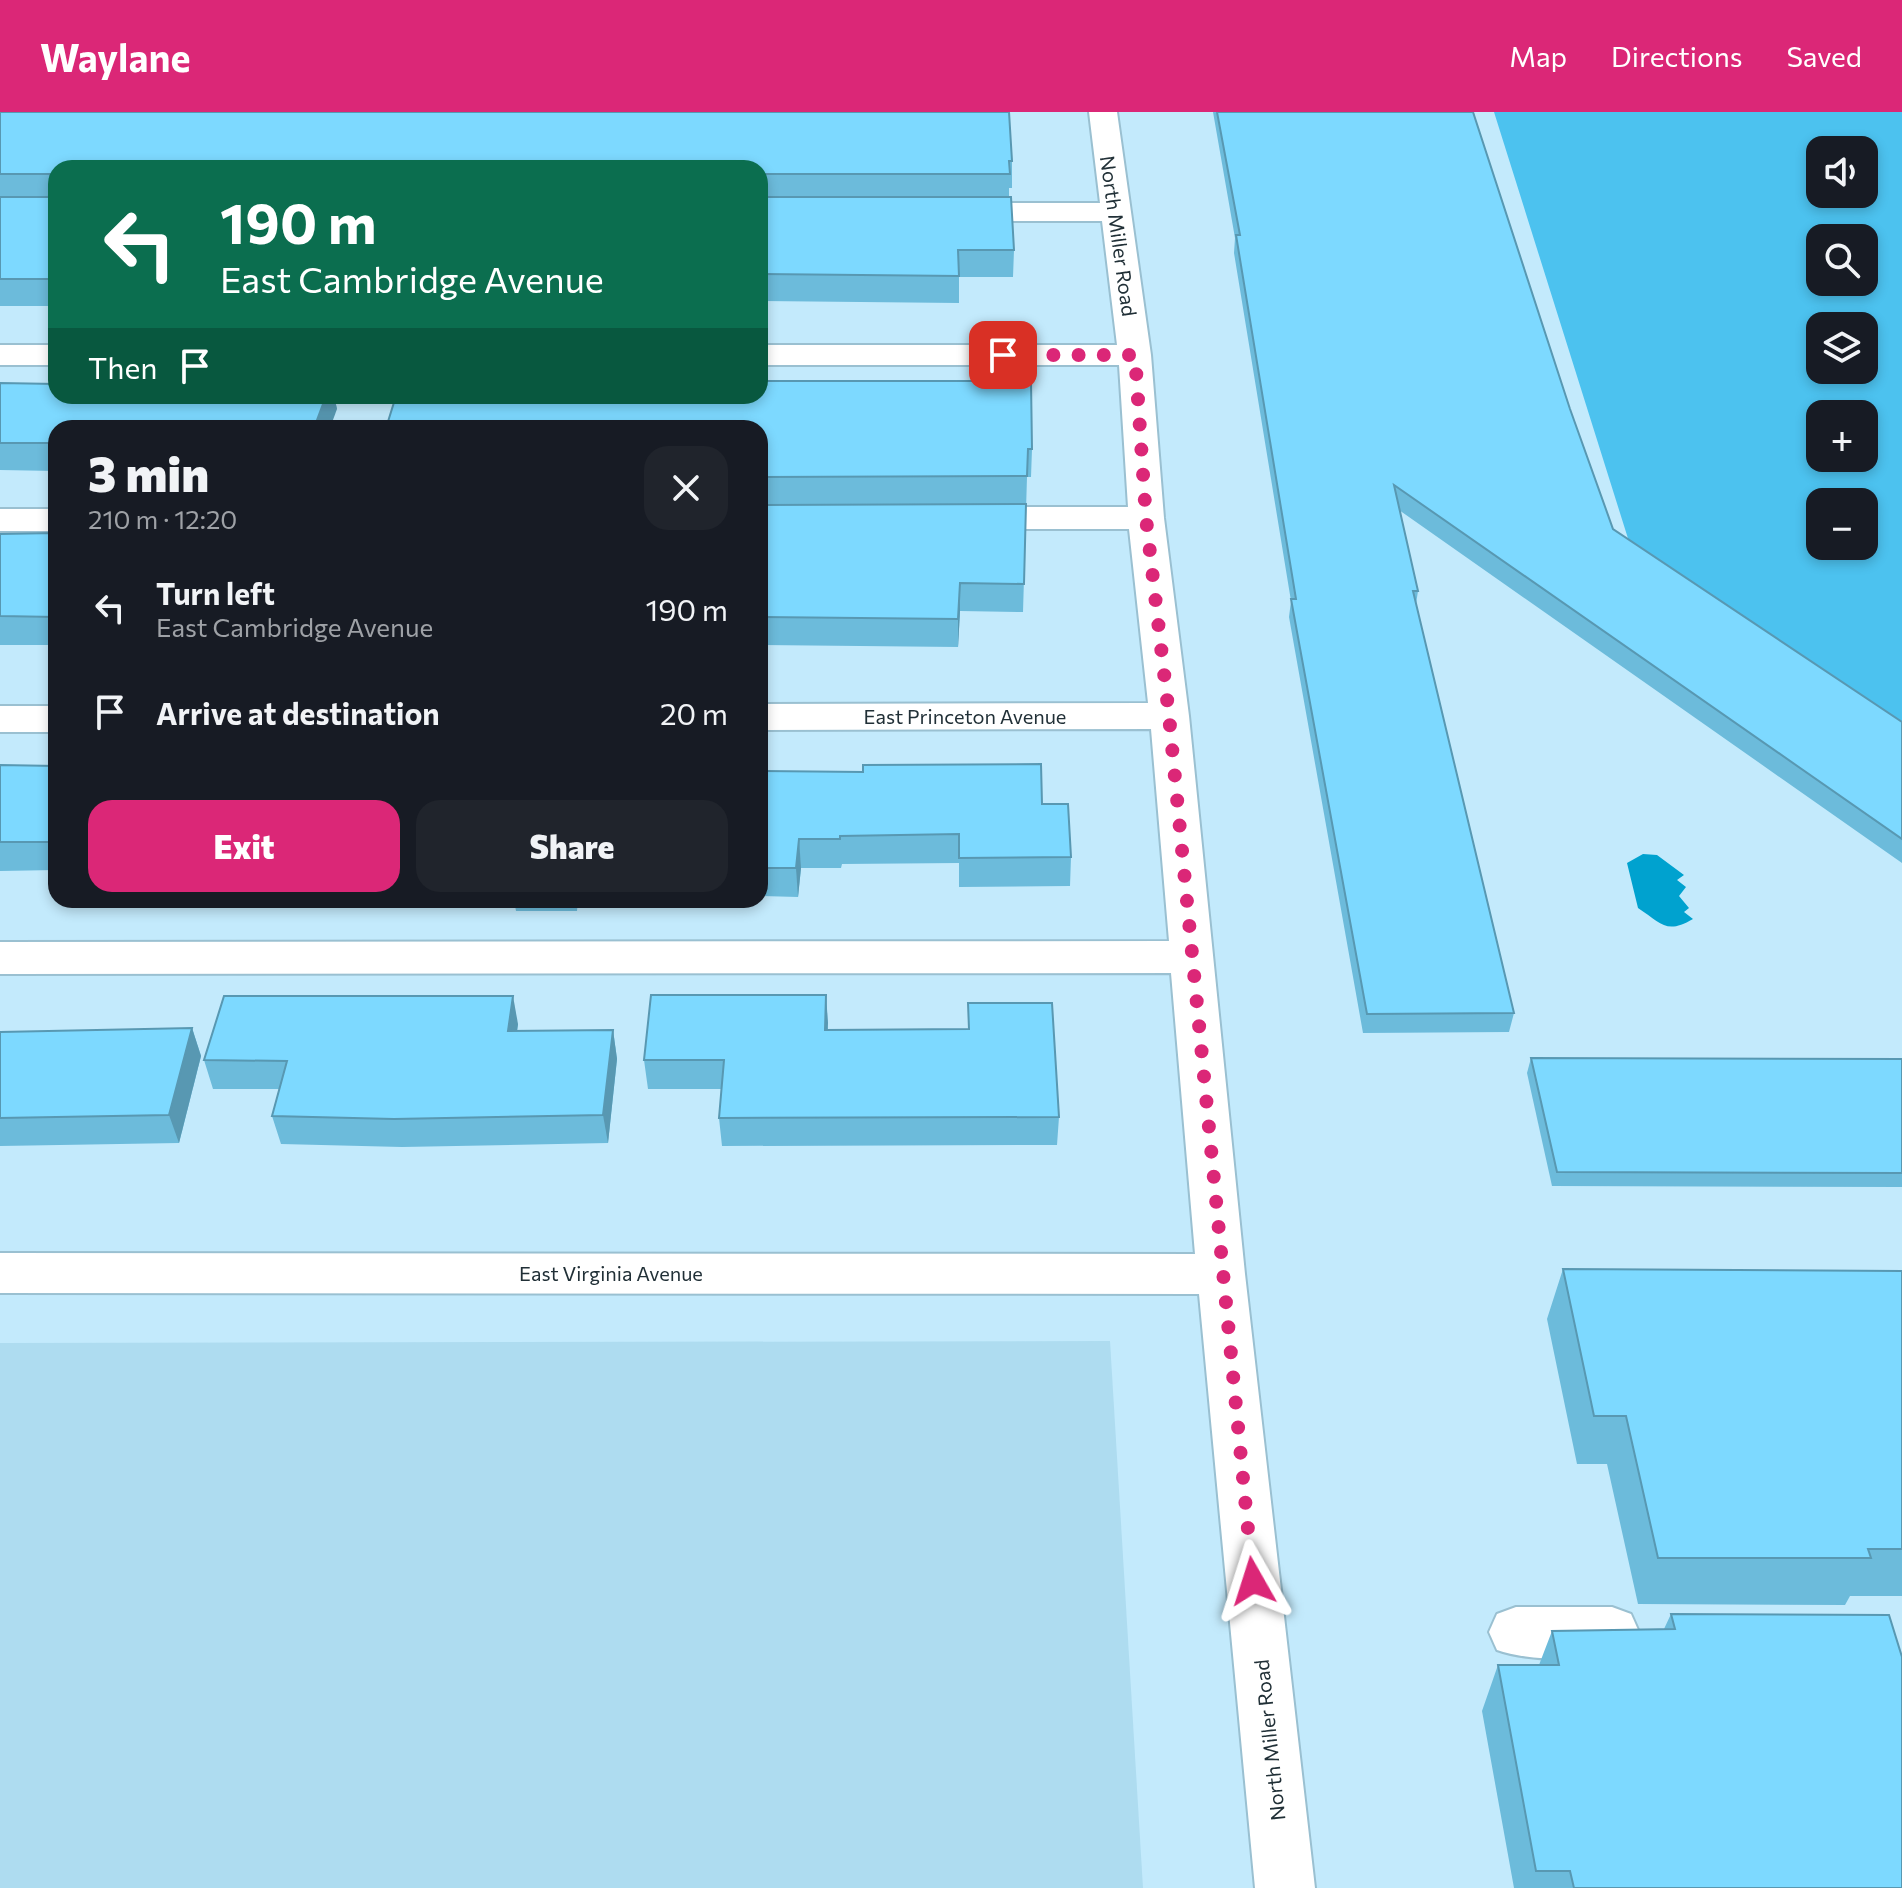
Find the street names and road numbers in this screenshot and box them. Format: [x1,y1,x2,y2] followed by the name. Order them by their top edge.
[1096,154,1142,318] street label: North Miller Road
[864,704,1066,728] street label: East Princeton Avenue
[519,1261,703,1285] street label: East Virginia Avenue
[1249,1658,1289,1822] street label: North Miller Road

